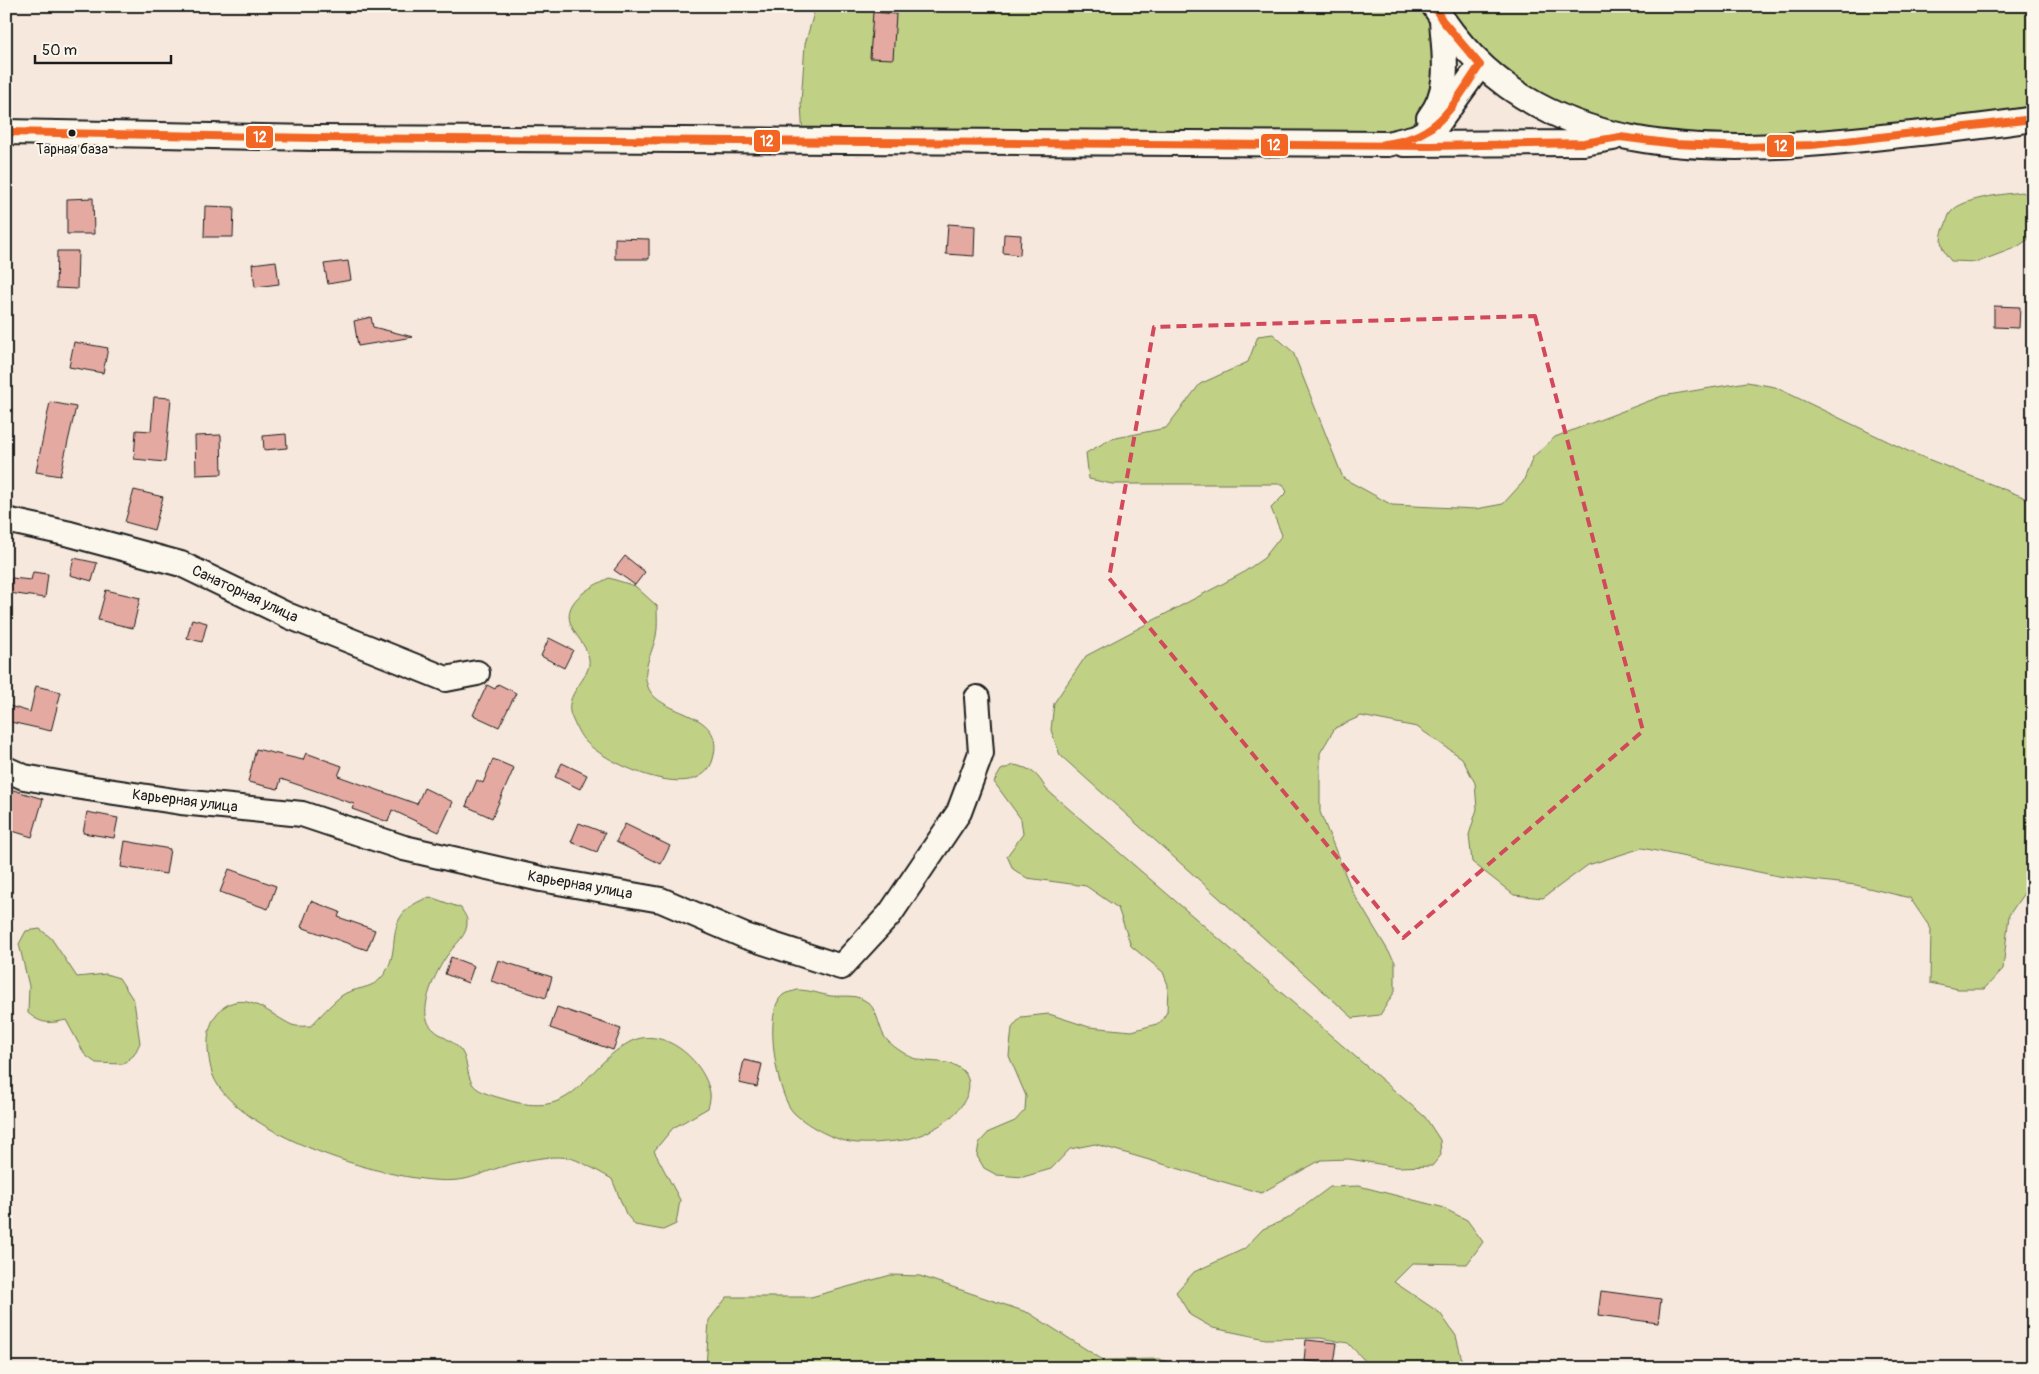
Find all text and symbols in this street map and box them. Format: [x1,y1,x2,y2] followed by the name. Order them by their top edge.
[35,32,171,64] scale bar
[42,41,77,60] text: 50 m
[245,125,274,149] line badge: 12
[67,128,77,138] marker: Тарная база
[253,129,267,146] text: 12
[753,129,781,153] line badge: 12
[760,133,774,150] text: 12
[1260,133,1289,157] line badge: 12
[1766,134,1795,158] line badge: 12
[1267,137,1281,154] text: 12
[1774,138,1788,155] text: 12
[36,141,108,158] place label: Тарная база
[189,561,301,627] street label: Санаторная улица
[131,785,239,817] street label: Карьерная улица
[526,866,634,904] street label: Карьерная улица

